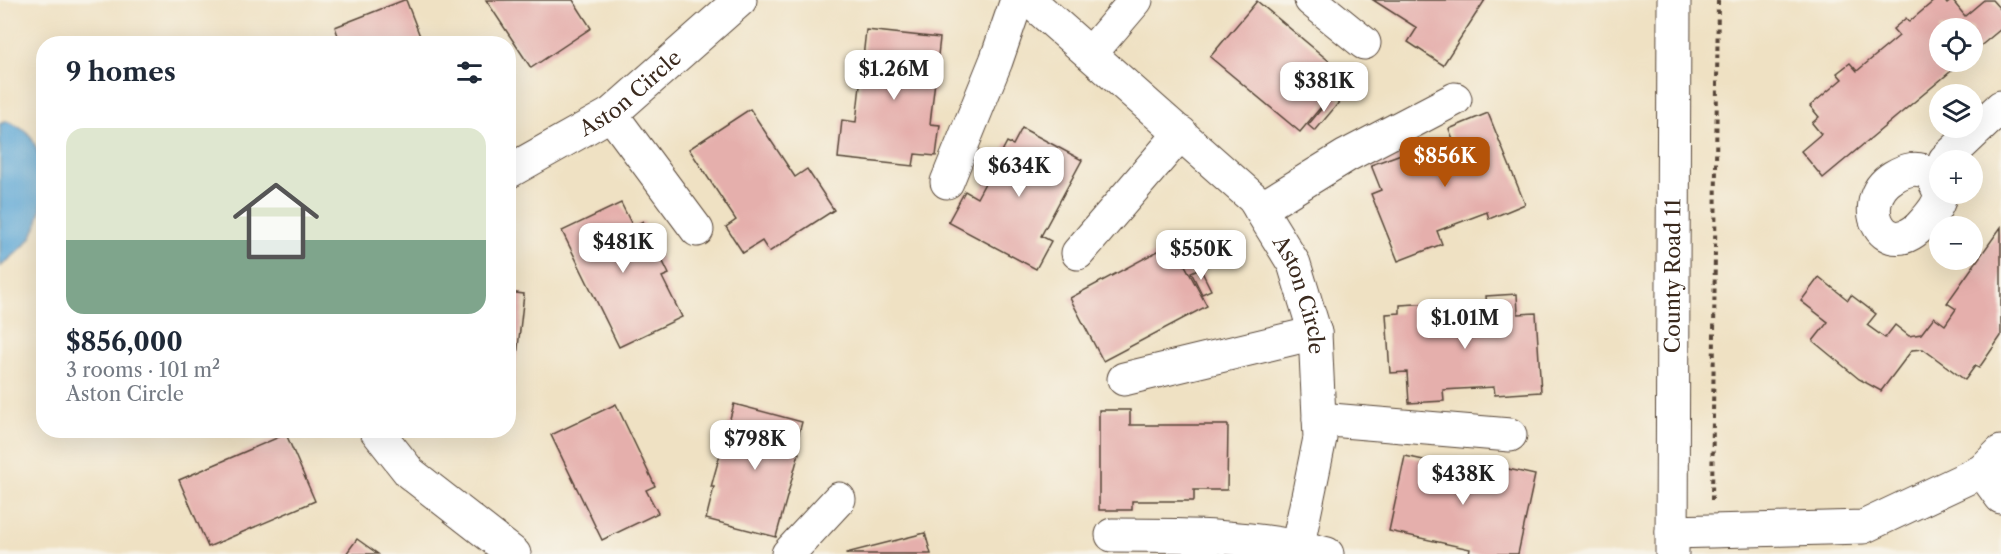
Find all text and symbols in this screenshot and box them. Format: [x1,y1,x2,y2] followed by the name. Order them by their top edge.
[1929,18,1983,270] map controls
[1929,18,1983,72] button: locate
[574,45,686,142] street label: Aston Circle
[845,50,943,101] pin: $1.26M
[66,56,176,88] text: 9 homes
[453,56,486,89] icon: filters
[859,57,929,81] text: $1.26M
[1282,62,1366,113] pin: $381K
[1294,69,1354,93] text: $381K
[1929,84,1983,138] button: layers
[1403,137,1487,188] pin: $856K
[1414,144,1476,168] text: $856K
[977,147,1061,198] pin: $634K
[1929,150,1983,204] button: +
[988,154,1050,178] text: $634K
[222,167,330,275] icon: home
[1660,199,1685,353] street label: County Road 11
[1929,216,1983,270] button: −
[581,223,665,274] pin: $481K
[593,230,653,254] text: $481K
[1159,230,1243,281] pin: $550K
[1267,230,1329,355] street label: Aston Circle
[1170,237,1232,261] text: $550K
[1416,299,1514,350] pin: $1.01M
[1431,306,1499,330] text: $1.01M
[66,326,183,358] text: $856,000
[66,358,220,382] text: 3 rooms · 101 m²
[66,382,184,406] text: Aston Circle
[713,420,797,471] pin: $798K
[724,427,786,451] text: $798K
[1421,455,1505,506] pin: $438K
[1432,462,1494,486] text: $438K

